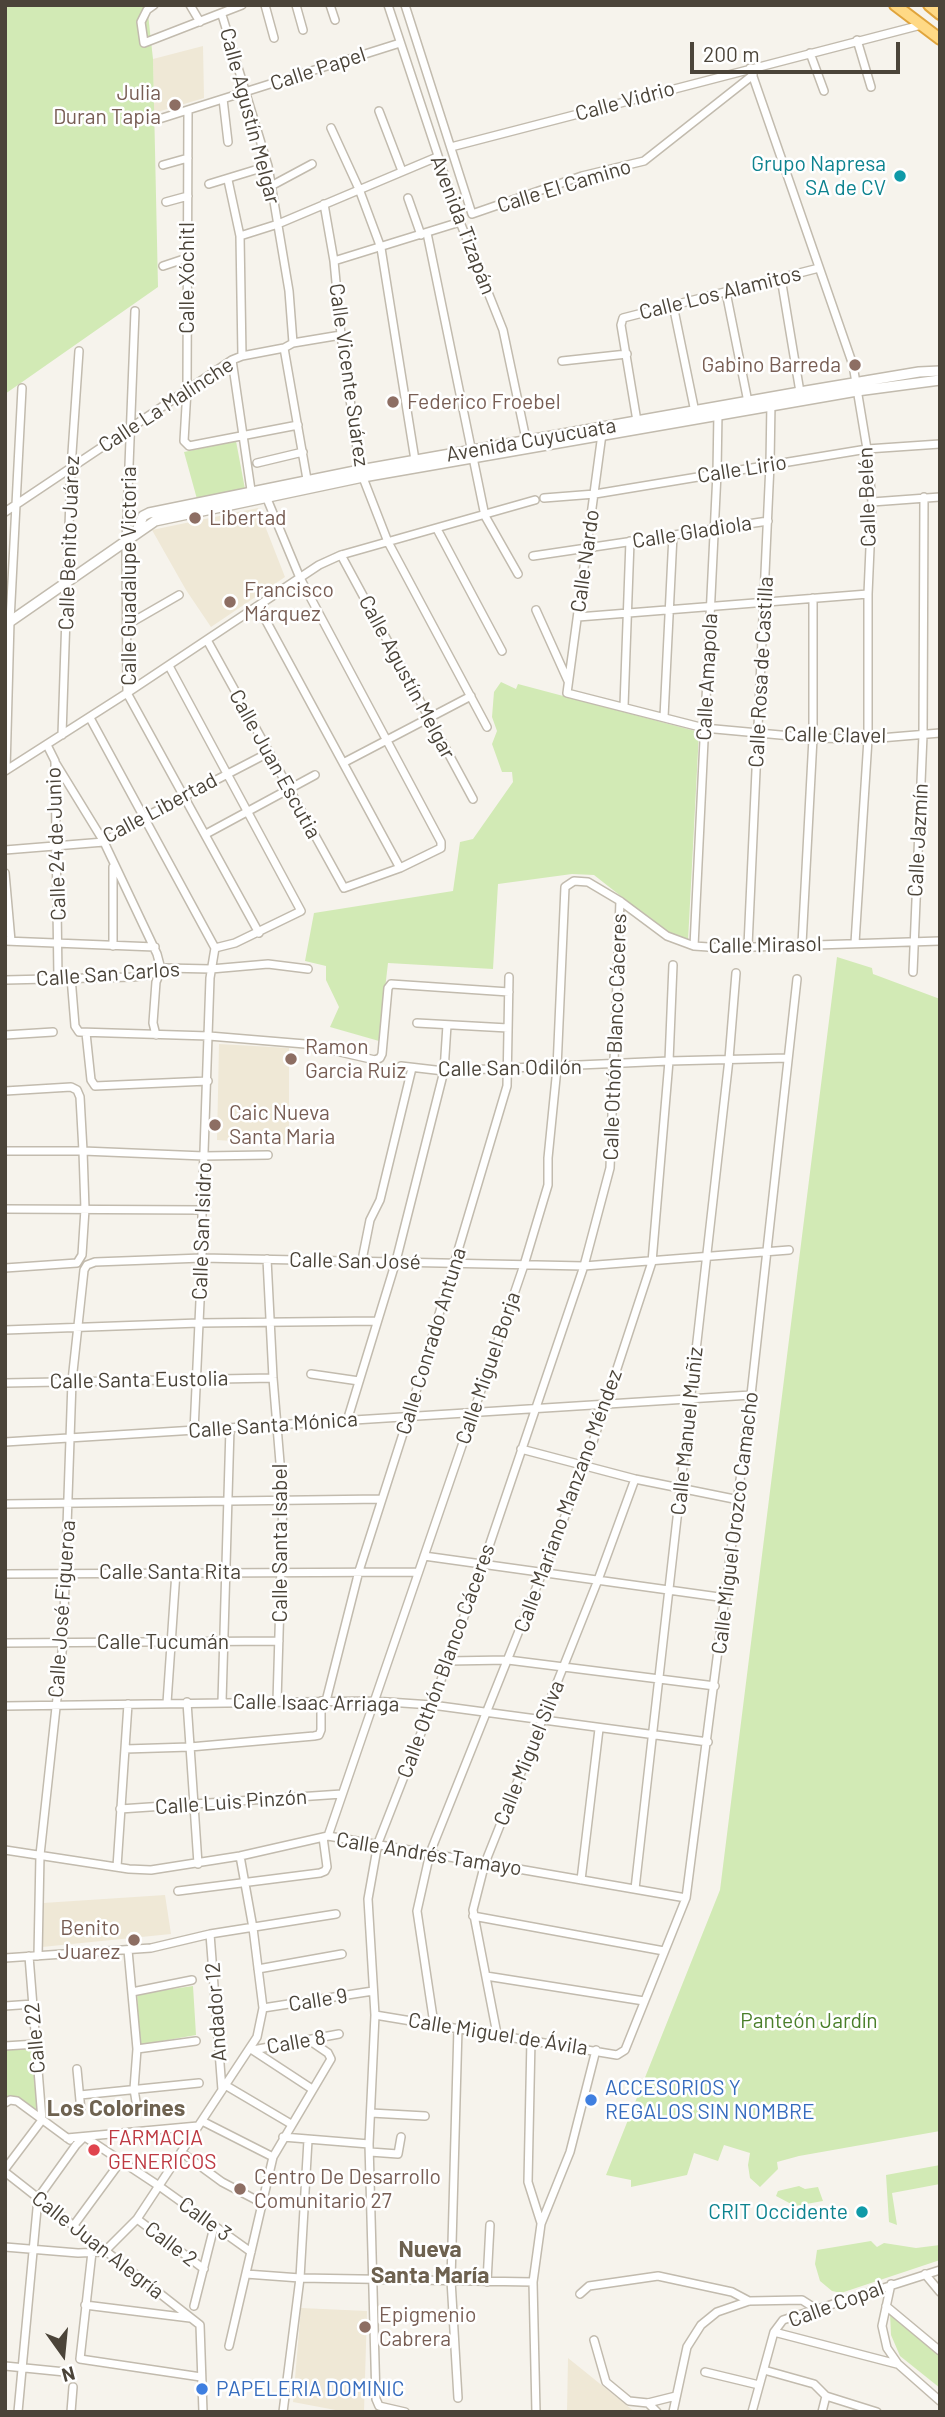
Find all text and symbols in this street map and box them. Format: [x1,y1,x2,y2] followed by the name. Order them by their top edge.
[214,25,286,207] street label: Calle Agustín Melgar
[693,28,903,72] scale bar
[703,41,760,66] text: 200 m
[267,42,369,96] street label: Calle Papel
[572,76,678,126] street label: Calle Vidrio
[53,80,161,130] place label: Julia Duran Tapia
[167,97,183,113] marker: Julia Duran Tapia
[751,151,886,201] place label: Grupo Napresa SA de CV
[425,152,501,298] street label: Avenida Tizapán
[494,154,634,218] street label: Calle El Camino
[892,168,908,184] marker: Grupo Napresa SA de CV
[174,222,200,334] street label: Calle Xóchitl
[636,261,804,325] street label: Calle Los Alamitos
[324,282,374,468] street label: Calle Vicente Suárez
[94,352,238,458] street label: Calle La Malinche
[702,352,841,378] place label: Gabino Barreda
[847,357,863,373] marker: Gabino Barreda
[407,389,561,415] place label: Federico Froebel
[385,394,401,410] marker: Federico Froebel
[444,413,618,467] street label: Avenida Cuyucuata
[853,447,881,547] street label: Calle Belén
[696,450,788,488] street label: Calle Lirio
[53,455,85,631] street label: Calle Benito Juárez
[116,466,142,686] street label: Calle Guadalupe Victoria
[209,505,287,531] place label: Libertad
[565,508,605,614] street label: Calle Nardo
[187,510,203,526] marker: Libertad
[630,510,754,554] street label: Calle Gladiola
[743,576,779,768] street label: Calle Rosa de Castilla
[244,577,334,627] place label: Francisco Márquez
[353,591,461,763] street label: Calle Agustín Melgar
[222,594,238,610] marker: Francisco Márquez
[691,613,723,741] street label: Calle Amapola
[224,685,326,843] street label: Calle Juan Escutia
[784,722,886,748] street label: Calle Clavel
[41,767,71,921] street label: Calle 24 de Junio
[98,767,222,849] street label: Calle Libertad
[902,783,934,897] street label: Calle Jazmín
[598,913,632,1161] street label: Calle Othón Blanco Cáceres
[708,931,822,959] street label: Calle Mirasol
[35,956,181,992] street label: Calle San Carlos
[305,1034,406,1084] place label: Ramon Garcia Ruiz
[283,1051,299,1067] marker: Ramon Garcia Ruiz
[438,1054,582,1082] street label: Calle San Odilón
[229,1100,335,1150] place label: Caic Nueva Santa Maria
[207,1117,223,1133] marker: Caic Nueva Santa Maria
[187,1162,217,1300] street label: Calle San Isidro
[391,1244,471,1438] street label: Calle Conrado Antuna
[289,1247,421,1275] street label: Calle San José
[450,1288,526,1448] street label: Calle Miguel Borja
[666,1346,708,1516] street label: Calle Manuel Muñiz
[49,1366,229,1394] street label: Calle Santa Eustolia
[509,1366,627,1636] street label: Calle Mariano Manzano Méndez
[706,1390,764,1656] street label: Calle Miguel Orozco Camacho
[187,1407,359,1443] street label: Calle Santa Mónica
[267,1464,293,1622] street label: Calle Santa Isabel
[43,1519,81,1699] street label: Calle José Figueroa
[392,1540,500,1782] street label: Calle Othón Blanco Cáceres
[99,1559,241,1585] street label: Calle Santa Rita
[97,1629,229,1655] street label: Calle Tucumán
[488,1677,570,1829] street label: Calle Miguel Silva
[232,1689,400,1717] street label: Calle Isaac Arriaga
[154,1784,308,1820] street label: Calle Luis Pinzón
[334,1827,524,1881] street label: Calle Andrés Tamayo
[58,1915,120,1965] place label: Benito Juarez
[126,1932,142,1948] marker: Benito Juarez
[200,1962,232,2062] street label: Andador 12
[287,1983,349,2017] street label: Calle 9
[19,2002,51,2074] street label: Calle 22
[406,2007,590,2061] street label: Calle Miguel de Ávila
[740,2008,878,2034] park label: Panteón Jardín
[265,2024,327,2060] street label: Calle 8
[605,2075,815,2125] place label: ACCESORIOS Y REGALOS SIN NOMBRE
[583,2092,599,2108] marker: ACCESORIOS Y REGALOS SIN NOMBRE
[47,2094,185,2122] district label: Los Colorines
[108,2125,217,2175] place label: FARMACIA GENERICOS
[86,2142,102,2158] marker: FARMACIA GENERICOS
[254,2164,441,2214] place label: Centro De Desarrollo Comunitario 27
[232,2181,248,2197] marker: Centro De Desarrollo Comunitario 27
[27,2186,169,2304] street label: Calle Juan Alegría
[174,2191,236,2247] street label: Calle 3
[708,2199,848,2225] place label: CRIT Occidente
[854,2204,870,2220] marker: CRIT Occidente
[140,2216,202,2272] street label: Calle 2
[371,2235,489,2289] district label: Nueva Santa María
[785,2275,887,2333] street label: Calle Copal
[379,2302,476,2352] place label: Epigmenio Cabrera
[28,2319,98,2389] north arrow
[357,2319,373,2335] marker: Epigmenio Cabrera
[59,2362,78,2388] text: N
[216,2376,405,2402] place label: PAPELERIA DOMINIC
[194,2381,210,2397] marker: PAPELERIA DOMINIC

